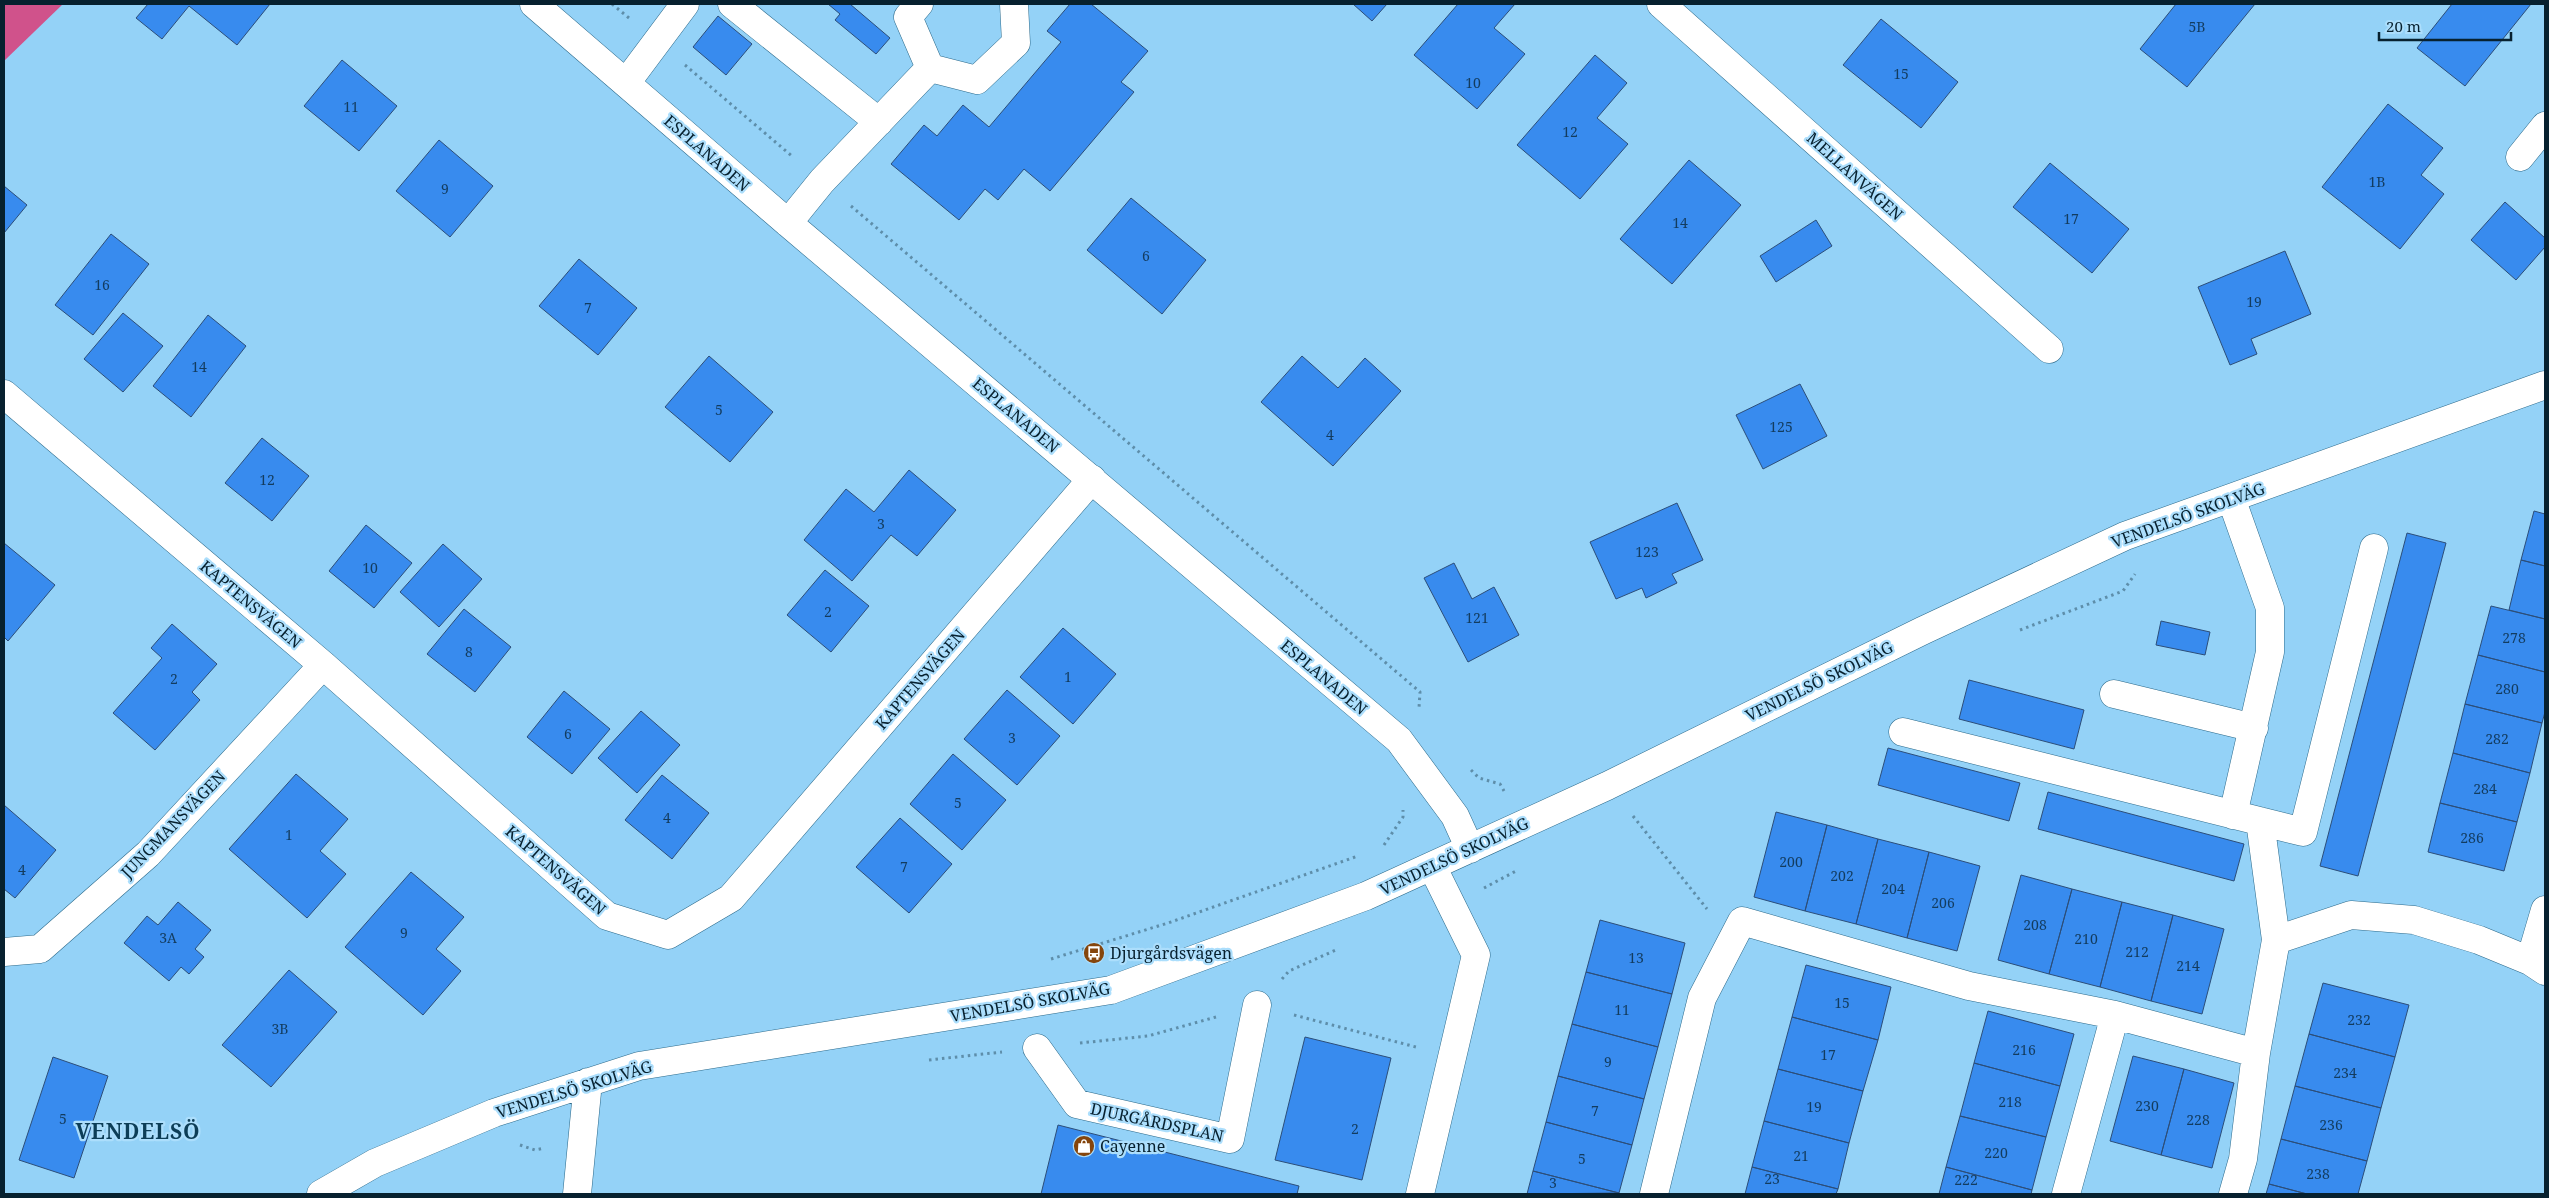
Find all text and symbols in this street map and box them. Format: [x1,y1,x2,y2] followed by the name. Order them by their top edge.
[2379,10,2512,42] scale bar
[2386,16,2421,36] text: 20 m
[2189,17,2205,36] house number: 5B
[1893,64,1909,83] house number: 15
[1465,73,1481,92] house number: 10
[343,97,359,116] house number: 11
[659,110,755,196] street label: ESPLANADEN
[1562,122,1578,141] house number: 12
[1802,127,1908,225] street label: MELLANVÄGEN
[2369,172,2385,191] house number: 1B
[441,179,449,198] house number: 9
[2063,209,2079,228] house number: 17
[1672,213,1688,232] house number: 14
[1142,246,1150,265] house number: 6
[94,275,110,294] house number: 16
[2246,292,2262,311] house number: 19
[584,298,592,317] house number: 7
[191,357,207,376] house number: 14
[968,372,1064,458] street label: ESPLANADEN
[715,400,723,419] house number: 5
[1769,417,1793,436] house number: 125
[1326,425,1334,444] house number: 4
[259,470,275,489] house number: 12
[2108,477,2268,553] street label: VENDELSÖ SKOLVÄG
[877,514,885,533] house number: 3
[1635,542,1659,561] house number: 123
[195,555,307,653] street label: KAPTENSVÄGEN
[362,558,378,577] house number: 10
[824,602,832,621] house number: 2
[1465,608,1489,627] house number: 121
[870,624,970,734] street label: KAPTENSVÄGEN
[2502,628,2526,647] house number: 278
[1276,634,1372,720] street label: ESPLANADEN
[1741,635,1897,726] street label: VENDELSÖ SKOLVÄG
[465,642,473,661] house number: 8
[1064,667,1072,686] house number: 1
[170,669,178,688] house number: 2
[2495,679,2519,698] house number: 280
[564,724,572,743] house number: 6
[1008,728,1016,747] house number: 3
[2485,729,2509,748] house number: 282
[115,765,230,883] street label: JUNGMANSVÄGEN
[2473,779,2497,798] house number: 284
[954,793,962,812] house number: 5
[663,808,671,827] house number: 4
[1376,812,1532,900] street label: VENDELSÖ SKOLVÄG
[501,820,611,920] street label: KAPTENSVÄGEN
[285,825,293,844] house number: 1
[2460,828,2484,847] house number: 286
[1779,852,1803,871] house number: 200
[900,857,908,876] house number: 7
[18,860,26,879] house number: 4
[1830,866,1854,885] house number: 202
[1881,879,1905,898] house number: 204
[1931,893,1955,912] house number: 206
[2023,915,2047,934] house number: 208
[400,923,408,942] house number: 9
[159,928,177,947] house number: 3A
[2074,929,2098,948] house number: 210
[1082,941,1106,965] bus stop icon: Djurgårdsvägen
[1110,942,1232,964] place label: Djurgårdsvägen
[2125,942,2149,961] house number: 212
[1628,948,1644,967] house number: 13
[2176,956,2200,975] house number: 214
[948,977,1112,1027] street label: VENDELSÖ SKOLVÄG
[1834,993,1850,1012] house number: 15
[1614,1000,1630,1019] house number: 11
[2347,1010,2371,1029] house number: 232
[272,1019,288,1038] house number: 3B
[2012,1040,2036,1059] house number: 216
[1820,1045,1836,1064] house number: 17
[1604,1052,1612,1071] house number: 9
[493,1055,655,1123] street label: VENDELSÖ SKOLVÄG
[2333,1063,2357,1082] house number: 234
[1998,1092,2022,1111] house number: 218
[2135,1096,2159,1115] house number: 230
[1088,1097,1226,1147] street label: DJURGÅRDSPLAN
[1806,1097,1822,1116] house number: 19
[1591,1101,1599,1120] house number: 7
[59,1109,67,1128] house number: 5
[2186,1110,2210,1129] house number: 228
[2319,1115,2343,1134] house number: 236
[75,1117,201,1145] district label: VENDELSÖ
[1351,1119,1359,1138] house number: 2
[1072,1134,1096,1158] shop icon: Cayenne
[1100,1135,1165,1157] place label: Cayenne
[1984,1143,2008,1162] house number: 220
[1793,1146,1809,1165] house number: 21
[1578,1149,1586,1168] house number: 5
[2306,1164,2330,1183] house number: 238
[1764,1169,1780,1188] house number: 23
[1954,1170,1978,1189] house number: 222
[1549,1173,1557,1192] house number: 3

